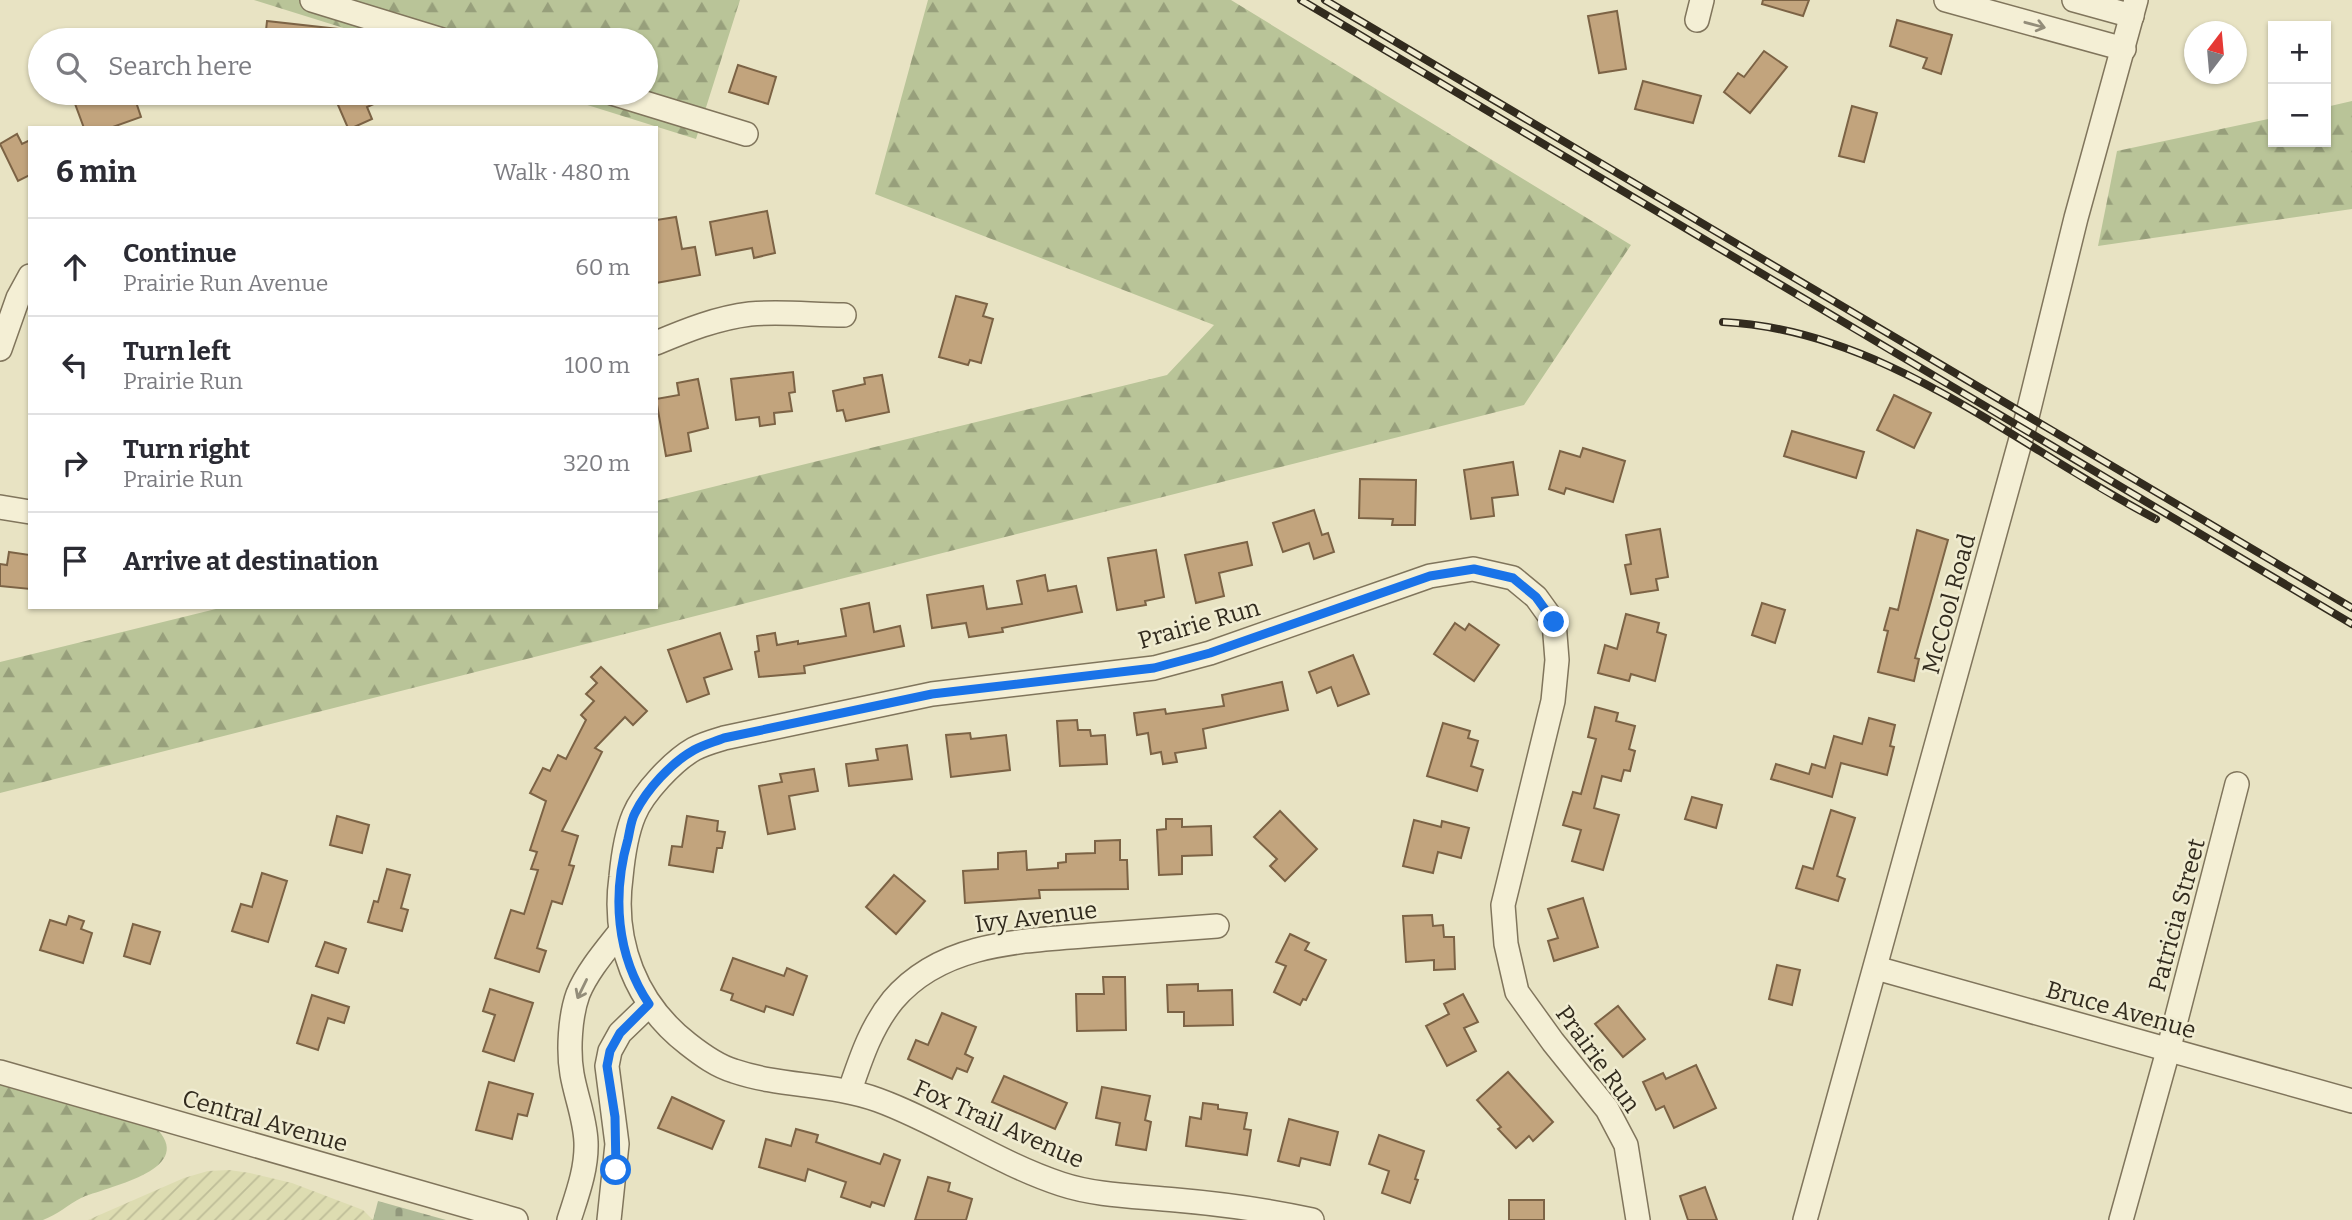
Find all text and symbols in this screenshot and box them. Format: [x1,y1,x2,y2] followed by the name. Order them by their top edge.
[2023,19,2046,32] one-way arrow
[2184,21,2247,84] north arrow
[2268,21,2331,147] map controls
[2268,21,2331,84] button: +
[28,28,658,105] search box
[52,48,90,86] icon: search
[108,51,252,82] text: Search here
[2268,84,2331,147] button: −
[56,154,137,190] text: 6 min
[494,158,630,186] text: Walk · 480 m
[123,238,237,269] text: Continue
[56,248,94,286] icon: ahead
[575,253,630,281] text: 60 m
[123,269,328,297] text: Prairie Run Avenue
[123,336,231,367] text: Turn left
[56,346,94,384] icon: left
[565,351,630,379] text: 100 m
[123,367,243,395] text: Prairie Run
[123,434,250,465] text: Turn right
[56,444,94,482] icon: right
[563,449,630,477] text: 320 m
[123,465,243,493] text: Prairie Run
[1917,531,1981,677] street label: McCool Road
[56,542,94,580] icon: arrive
[123,546,378,577] text: Arrive at destination
[1135,593,1263,655] street label: Prairie Run
[1538,606,1569,637] route end
[2143,835,2211,995] street label: Patricia Street
[973,896,1099,938] street label: Ivy Avenue
[2043,975,2199,1045] street label: Bruce Avenue
[575,978,589,999] one-way arrow
[1550,1000,1646,1118] street label: Prairie Run
[910,1074,1088,1174] street label: Fox Trail Avenue
[179,1084,351,1158] street label: Central Avenue
[600,1154,631,1185] route start

